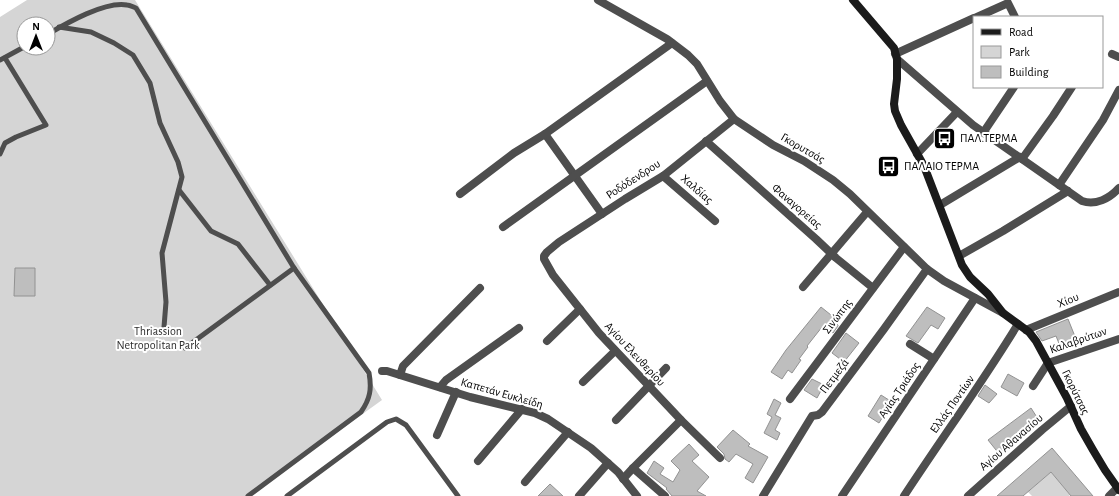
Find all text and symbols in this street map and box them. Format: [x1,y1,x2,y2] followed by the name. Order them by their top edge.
[16,16,56,56] north arrow
[973,16,1103,88] legend
[32,21,40,32] text: N
[1009,26,1033,38] text: Road
[1009,46,1030,58] text: Park
[1009,66,1049,78] text: Building
[931,125,957,151] bus stop icon: ΠΑΛ.ΤΕΡΜΑ
[779,131,827,166] street label: Γκορυτσάς
[960,132,1018,144] place label: ΠΑΛ.ΤΕΡΜΑ
[876,153,902,179] bus stop icon: ΠΑΛΑΙΟ ΤΕΡΜΑ
[604,157,662,201] street label: Ροδόδενδρου
[904,160,979,172] place label: ΠΑΛΑΙΟ ΤΕΡΜΑ
[678,172,716,207] street label: Χαλδίας
[769,181,825,232] street label: Φαναγορείας
[1056,290,1080,310] street label: Χίου
[820,296,855,336] street label: Σινώπης
[602,320,668,388] street label: Αγίου Ελευθερίου
[116,325,200,351] park label: Thriassion Netropolitan Park
[1048,325,1108,355] street label: Καλαβρύτων
[817,356,852,396] street label: Πετμεζά
[876,360,923,421] street label: Αγίας Τριάδος
[1059,368,1092,417] street label: Γκορύτσας
[928,373,977,436] street label: Ελλάς Ποντίων
[460,376,544,410] street label: Καπετάν Ευκλείδη
[977,411,1045,473] street label: Αγίου Αθανασίου

